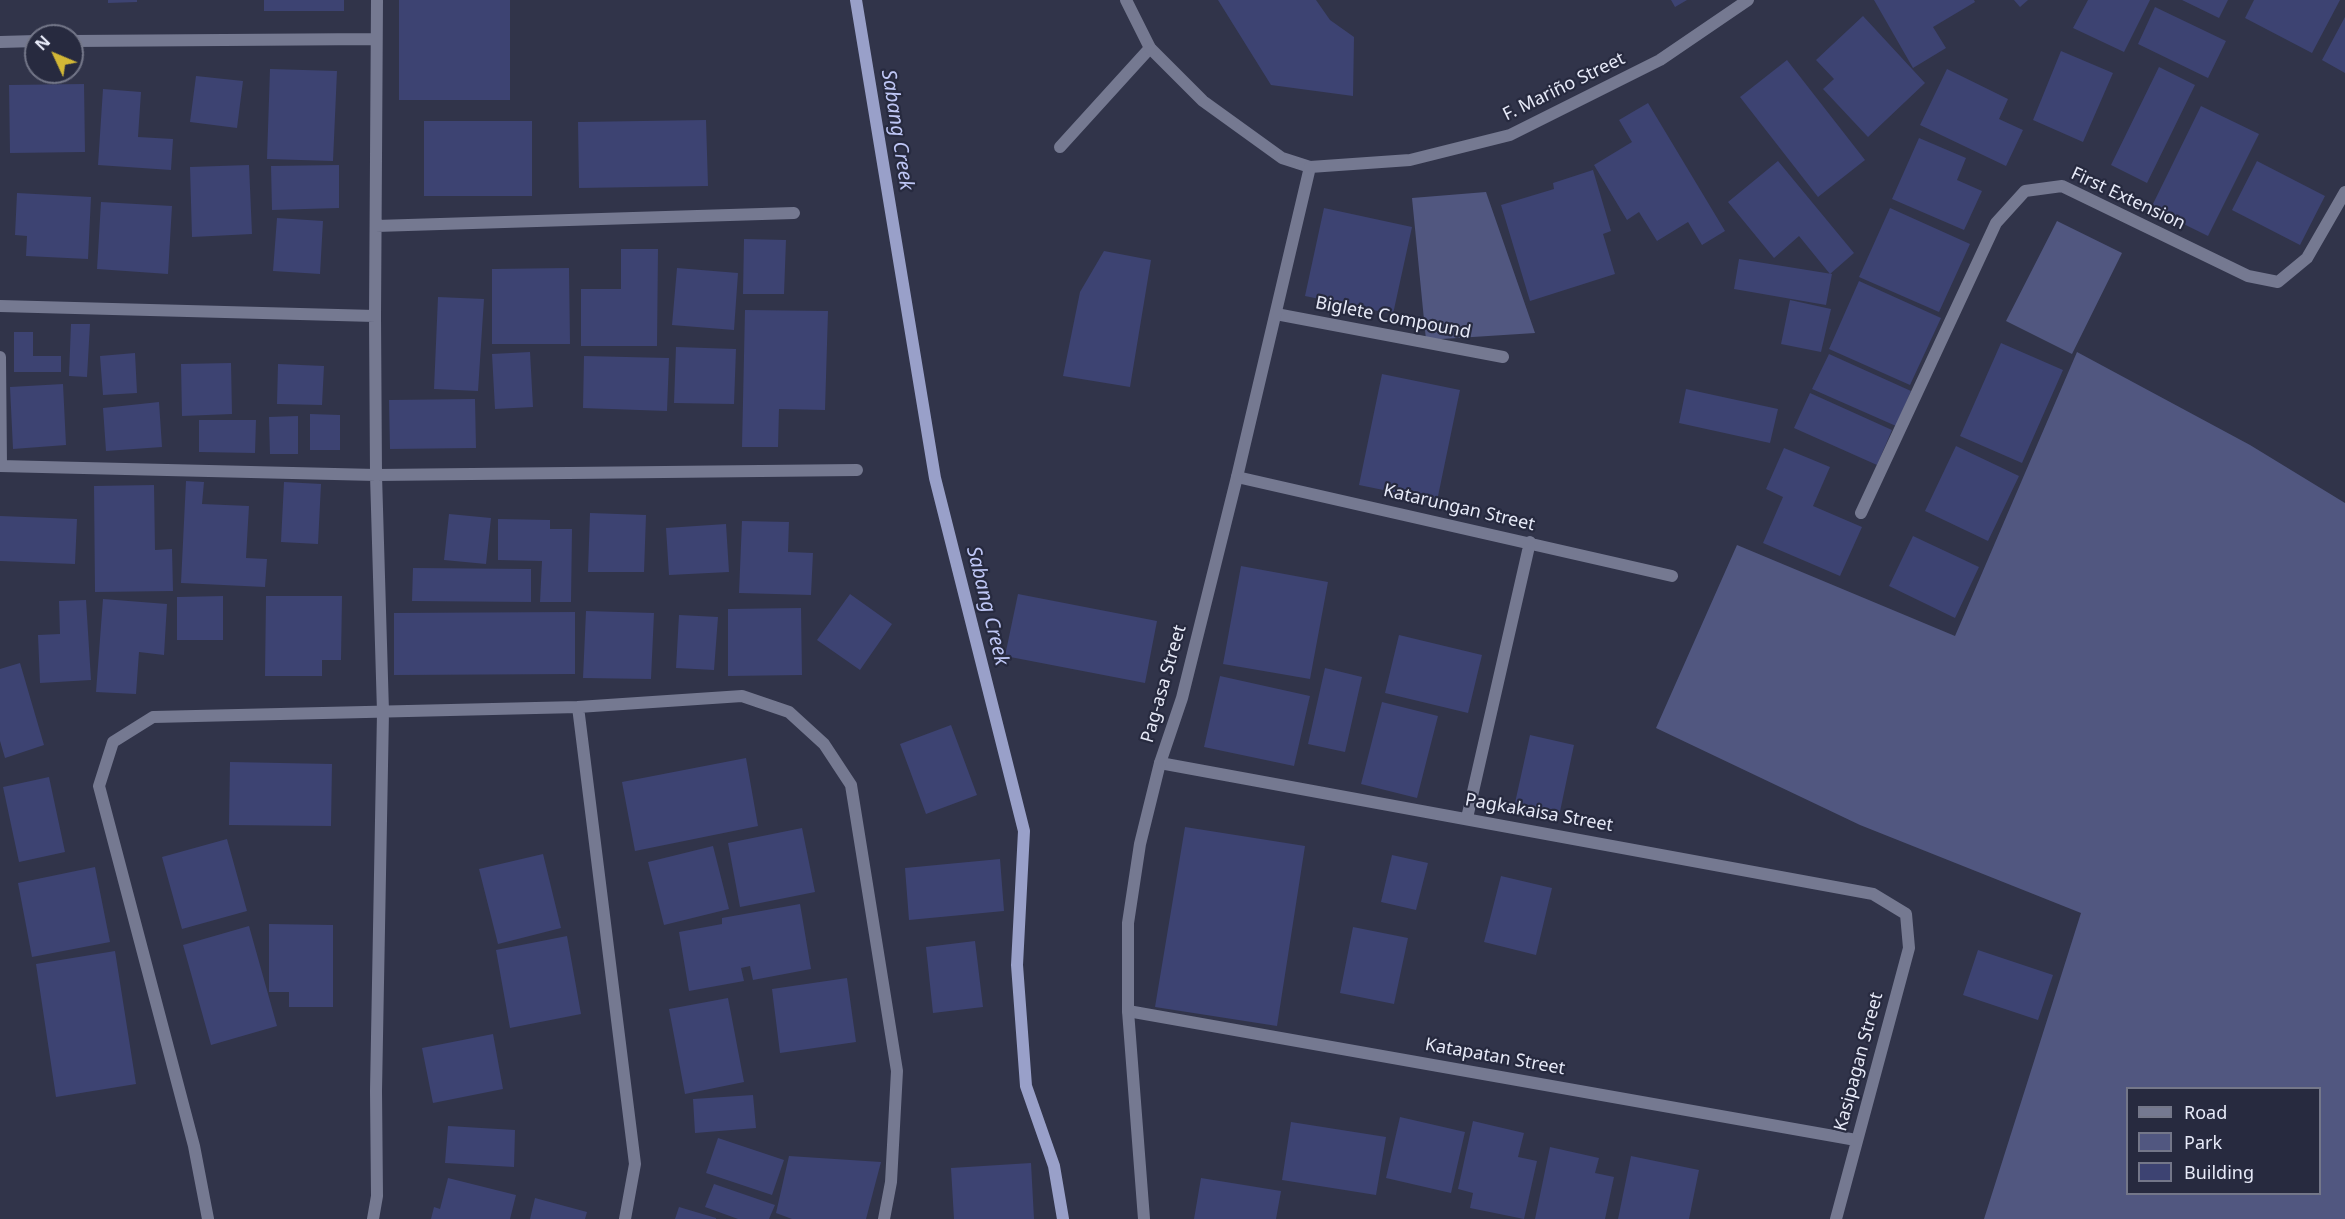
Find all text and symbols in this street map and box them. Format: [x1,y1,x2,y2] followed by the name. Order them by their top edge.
[24,24,84,84] north arrow
[30,31,55,55] text: N
[1499,48,1629,126] street label: F. Mariño Street
[876,68,918,192] water label: Sabang Creek
[2067,163,2189,235] street label: First Extension
[1313,292,1473,344] street label: Biglete Compound
[1381,480,1537,536] street label: Katarungan Street
[961,544,1013,668] water label: Sabang Creek
[1137,623,1191,745] street label: Pag-asa Street
[1463,789,1615,837] street label: Pagkakaisa Street
[1830,990,1888,1134] street label: Kasipagan Street
[1423,1034,1567,1080] street label: Katapatan Street
[2126,1087,2321,1195] legend
[2184,1100,2227,1124] text: Road
[2184,1130,2222,1154] text: Park
[2184,1160,2254,1184] text: Building

